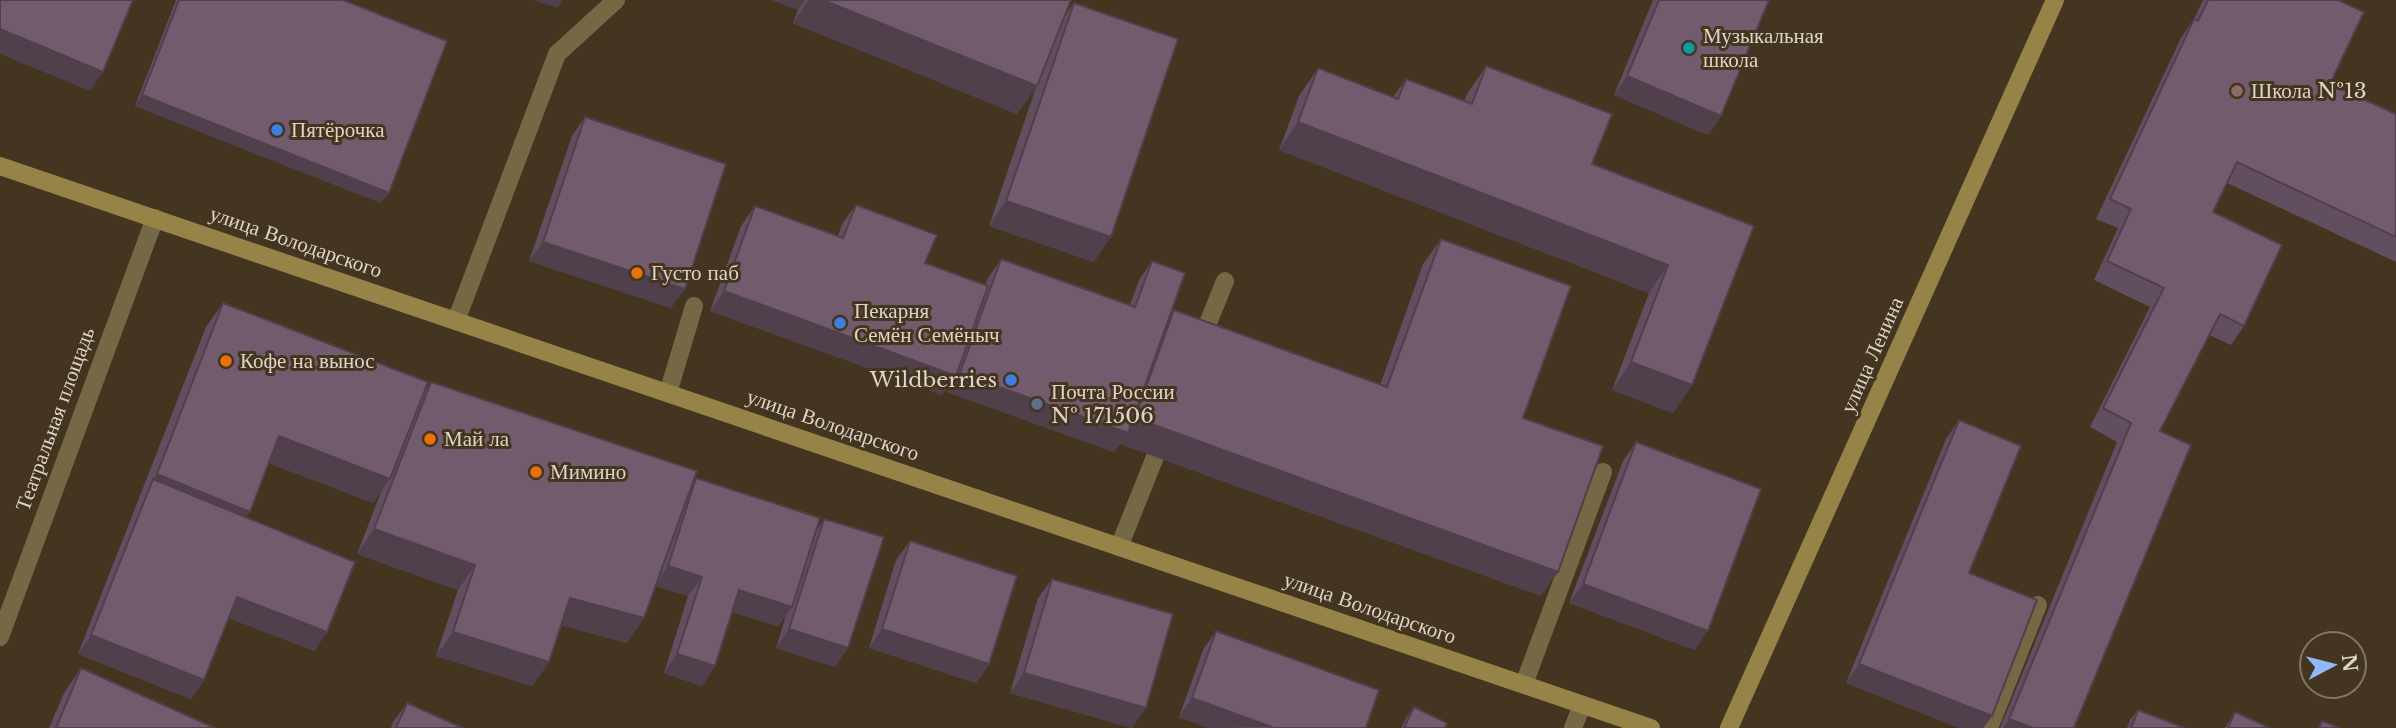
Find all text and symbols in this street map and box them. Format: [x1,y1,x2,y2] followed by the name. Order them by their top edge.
[1703,23,1824,73] place label: Музыкальная школа
[1681,40,1697,56] marker: Музыкальная школа
[2251,78,2367,104] place label: Школа №13
[2229,83,2245,99] marker: Школа №13
[291,117,385,143] place label: Пятёрочка
[269,122,285,138] marker: Пятёрочка
[206,200,386,284] street label: улица Володарского
[651,260,739,286] place label: Густо паб
[629,265,645,281] marker: Густо паб
[1835,292,1909,417] street label: улица Ленина
[854,298,1000,348] place label: Пекарня Семён Семёныч
[832,315,848,331] marker: Пекарня Семён Семёныч
[10,323,100,515] street label: Театральная площадь
[240,348,375,374] place label: Кофе на вынос
[218,353,234,369] marker: Кофе на вынос
[869,367,997,393] place label: Wildberries
[1003,372,1019,388] marker: Wildberries
[1051,379,1175,429] place label: Почта России № 171506
[743,383,923,467] street label: улица Володарского
[1029,396,1045,412] marker: Почта России № 171506
[444,426,510,452] place label: Май ла
[422,431,438,447] marker: Май ла
[550,459,626,485] place label: Мимино
[528,464,544,480] marker: Мимино
[1280,566,1460,650] street label: улица Володарского
[2298,630,2368,700] north arrow
[2337,653,2362,673] text: N

